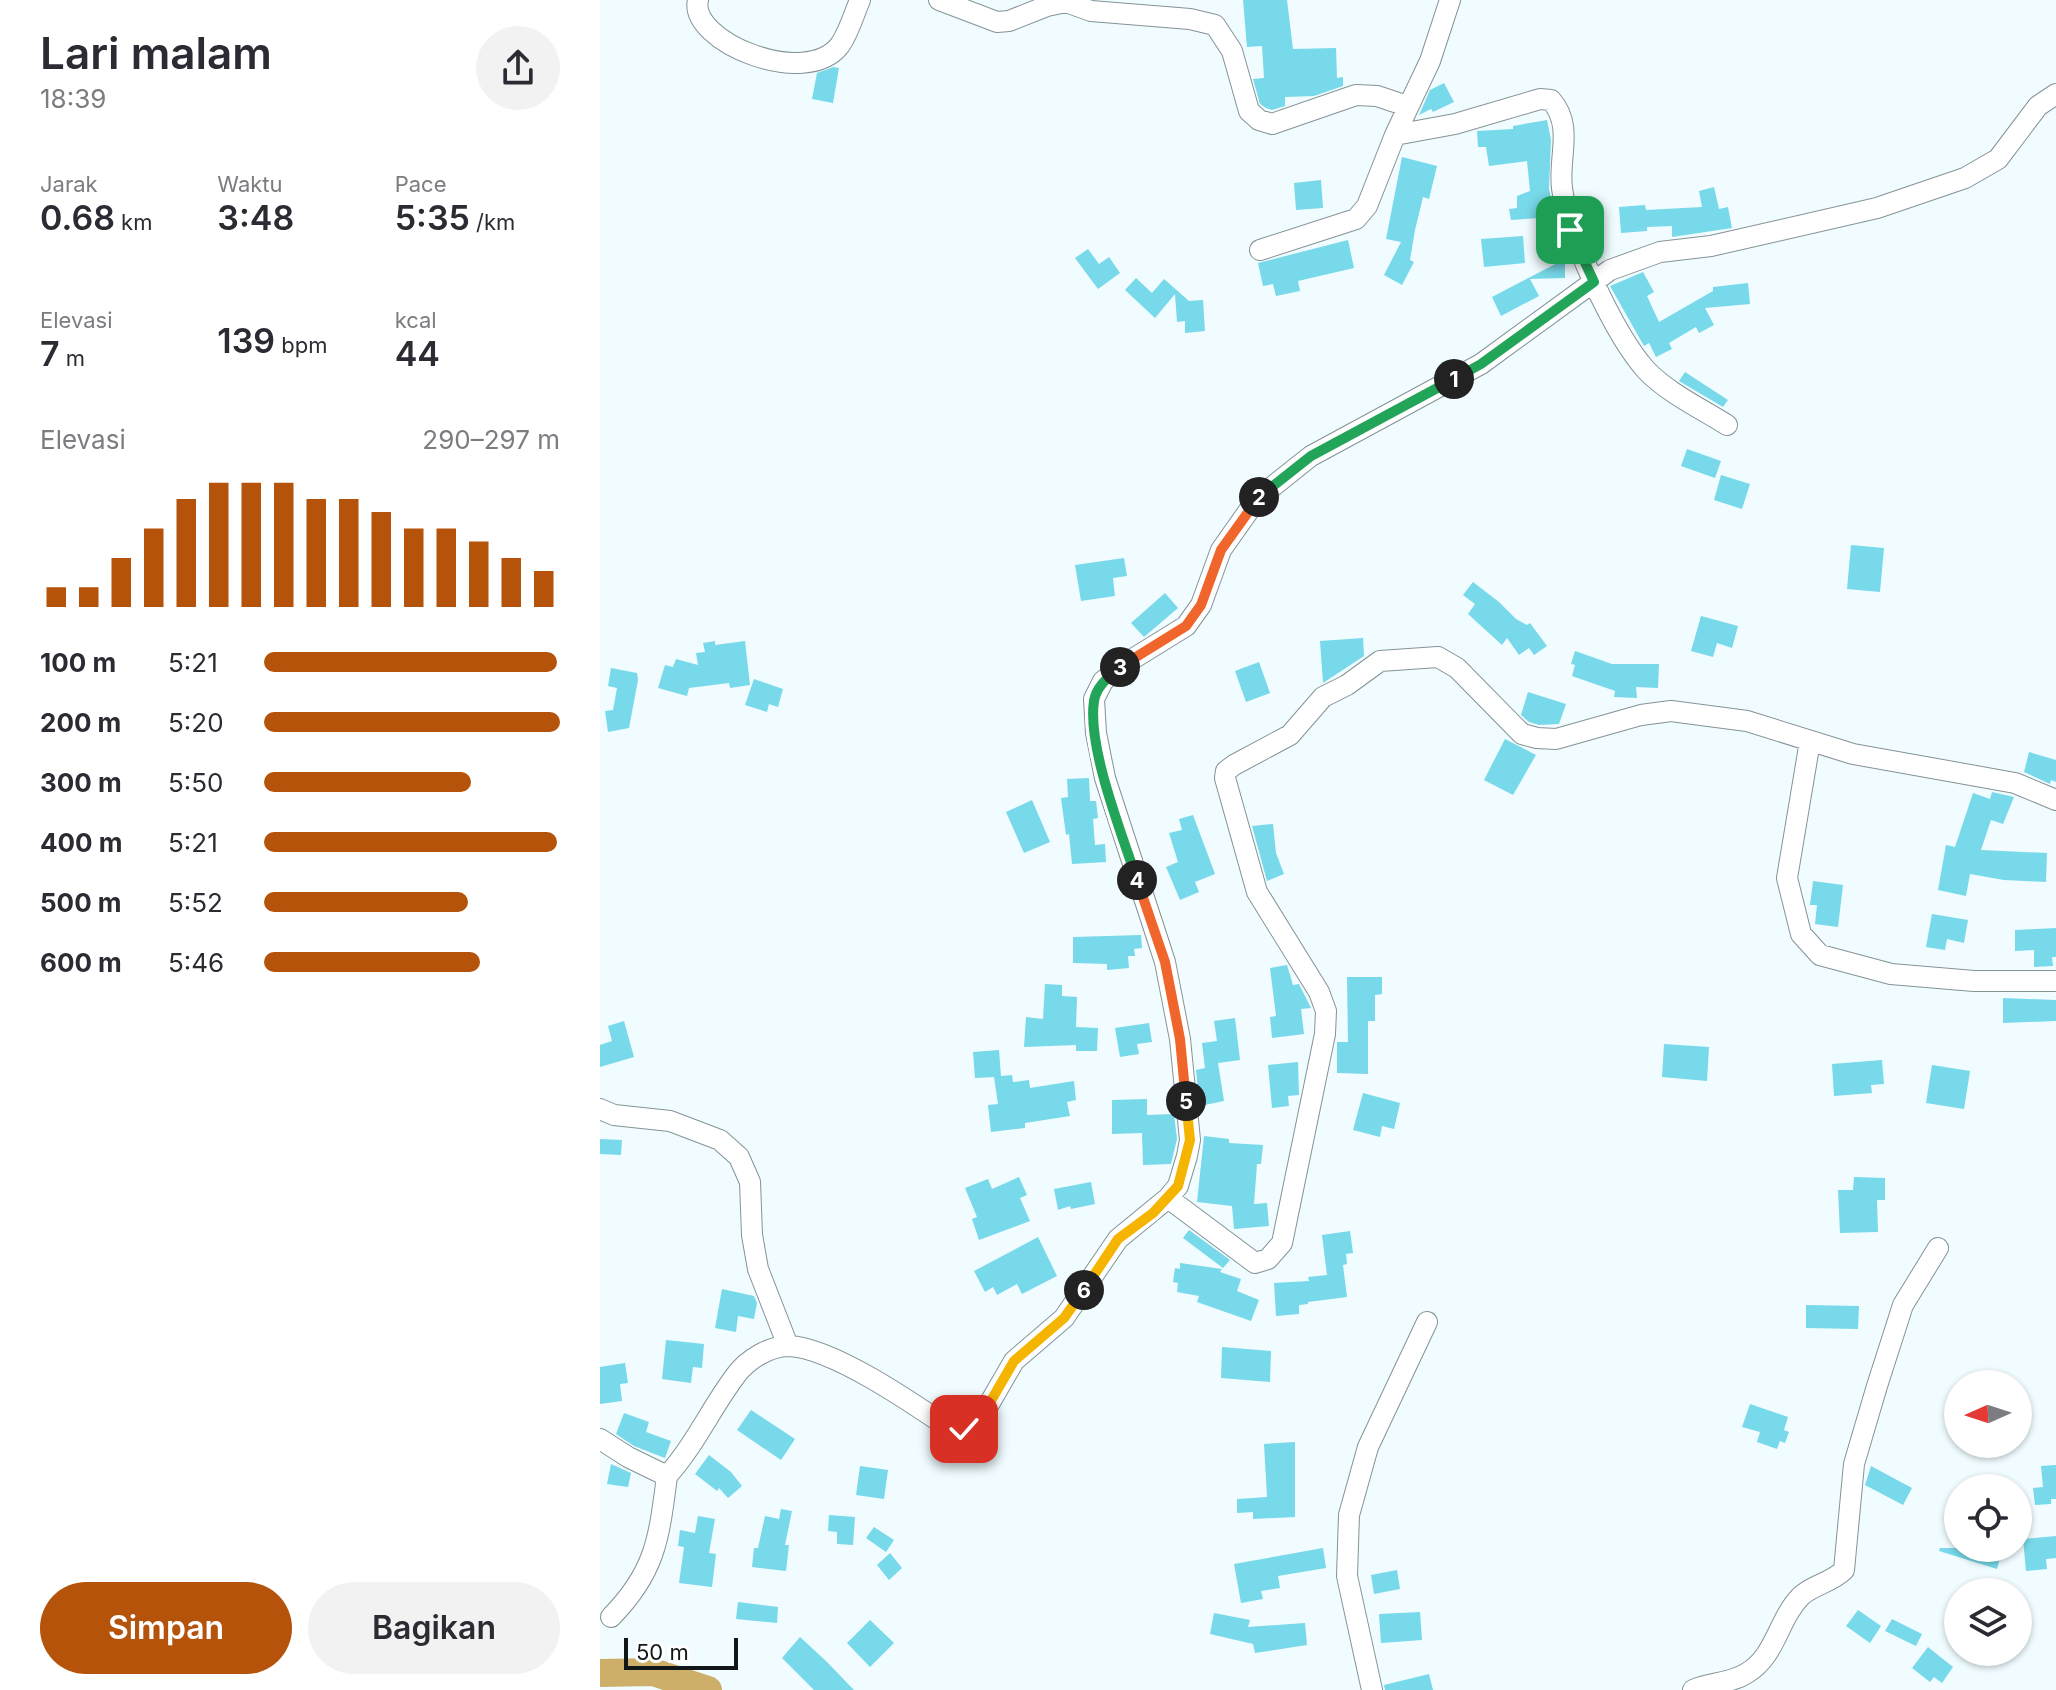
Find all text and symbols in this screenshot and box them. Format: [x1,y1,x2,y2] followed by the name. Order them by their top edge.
[40,26,272,80] text: Lari malam
[476,26,560,110] button: share
[40,83,106,114] text: 18:39
[40,171,98,197] text: Jarak
[217,171,283,197] text: Waktu
[395,171,446,197] text: Pace
[1536,196,1604,264] pin
[40,197,115,238] text: 0.68
[217,197,294,238] text: 3:48
[395,197,470,238] text: 5:35
[1548,208,1592,252] icon: arrive
[115,209,152,235] text: km
[470,209,515,235] text: /km
[40,307,113,333] text: Elevasi
[395,307,437,333] text: kcal
[217,320,275,361] text: 139
[275,332,328,358] text: bpm
[40,333,60,374] text: 7
[395,333,440,374] text: 44
[60,345,85,371] text: m
[1434,359,1474,399] pin: 1
[1449,366,1459,392] text: 1
[40,424,126,455] text: Elevasi
[422,424,560,455] text: 290–297 m
[1239,477,1279,517] pin: 2
[1252,484,1266,510] text: 2
[40,647,116,678] text: 100 m
[168,647,218,678] text: 5:21
[1100,647,1140,687] pin: 3
[1113,654,1127,680] text: 3
[40,707,121,738] text: 200 m
[168,707,224,738] text: 5:20
[40,767,122,798] text: 300 m
[168,767,224,798] text: 5:50
[40,827,123,858] text: 400 m
[168,827,218,858] text: 5:21
[1117,860,1157,900] pin: 4
[1130,867,1144,893] text: 4
[40,887,122,918] text: 500 m
[168,887,223,918] text: 5:52
[40,947,122,978] text: 600 m
[168,947,224,978] text: 5:46
[1166,1081,1206,1121] pin: 5
[1179,1088,1193,1114] text: 5
[1064,1270,1104,1310] pin: 6
[1077,1277,1091,1303] text: 6
[1944,1370,2032,1458] north arrow
[1944,1370,2032,1666] map controls
[930,1395,998,1463] pin
[942,1407,986,1451] icon: check
[1944,1474,2032,1562] button: locate
[1944,1578,2032,1666] button: layers
[40,1582,292,1674] button: Simpan
[308,1582,560,1674] button: Bagikan
[624,1634,738,1670] scale bar
[636,1639,689,1665] text: 50 m

